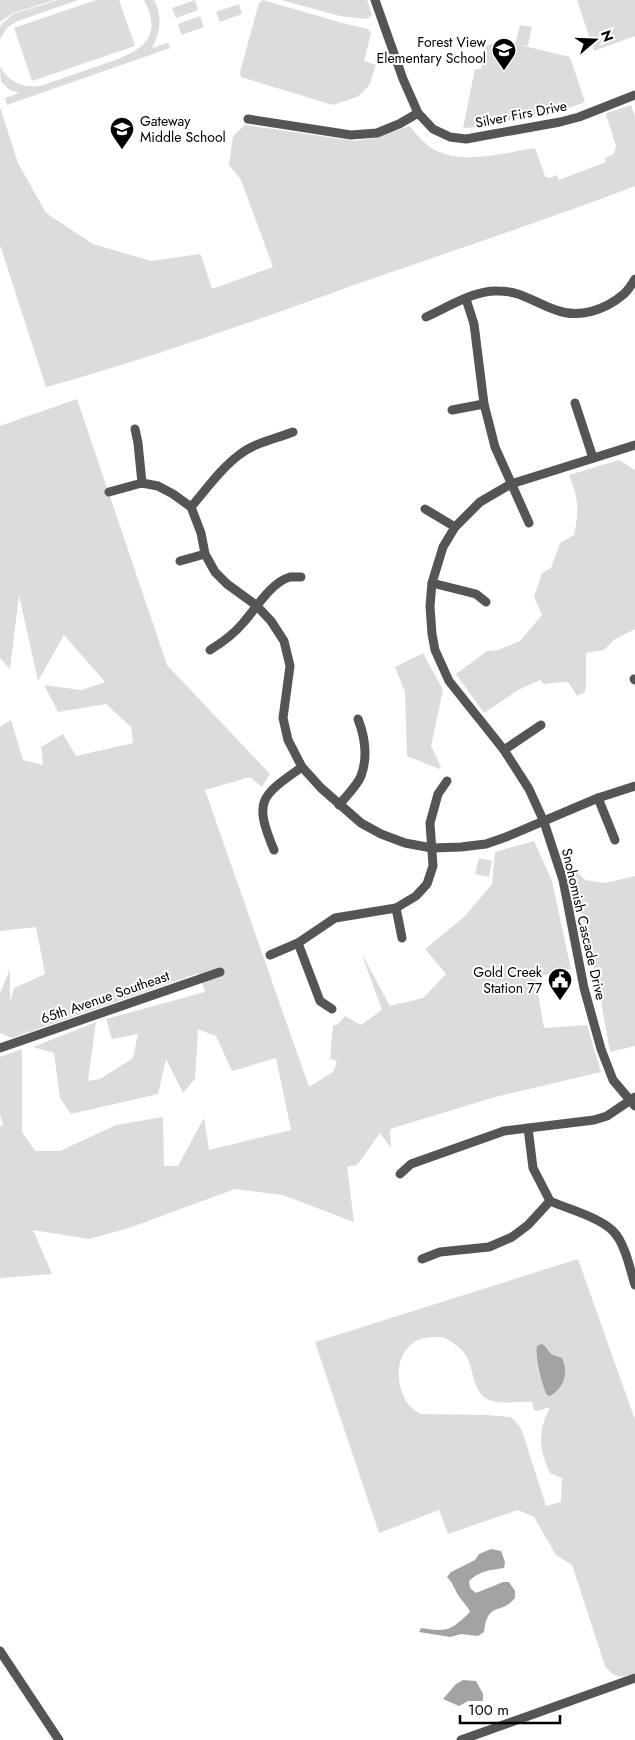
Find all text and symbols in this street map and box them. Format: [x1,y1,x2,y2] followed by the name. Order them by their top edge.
[570,15,620,65] north arrow
[596,27,619,44] text: N
[376,32,486,68] place label: Forest View Elementary School
[491,37,517,71] school or university icon: Forest View Elementary School
[473,95,569,133] street label: Silver Firs Drive
[140,111,226,147] place label: Gateway Middle School
[109,116,135,150] school or university icon: Gateway Middle School
[557,846,611,1002] street label: Snohomish Cascade Drive
[473,962,543,998] place label: Gold Creek Station 77
[38,965,173,1028] street label: 65th Avenue Southeast
[547,967,573,1001] public building icon: Gold Creek Station 77
[460,1692,560,1724] scale bar
[468,1699,509,1721] text: 100 m

